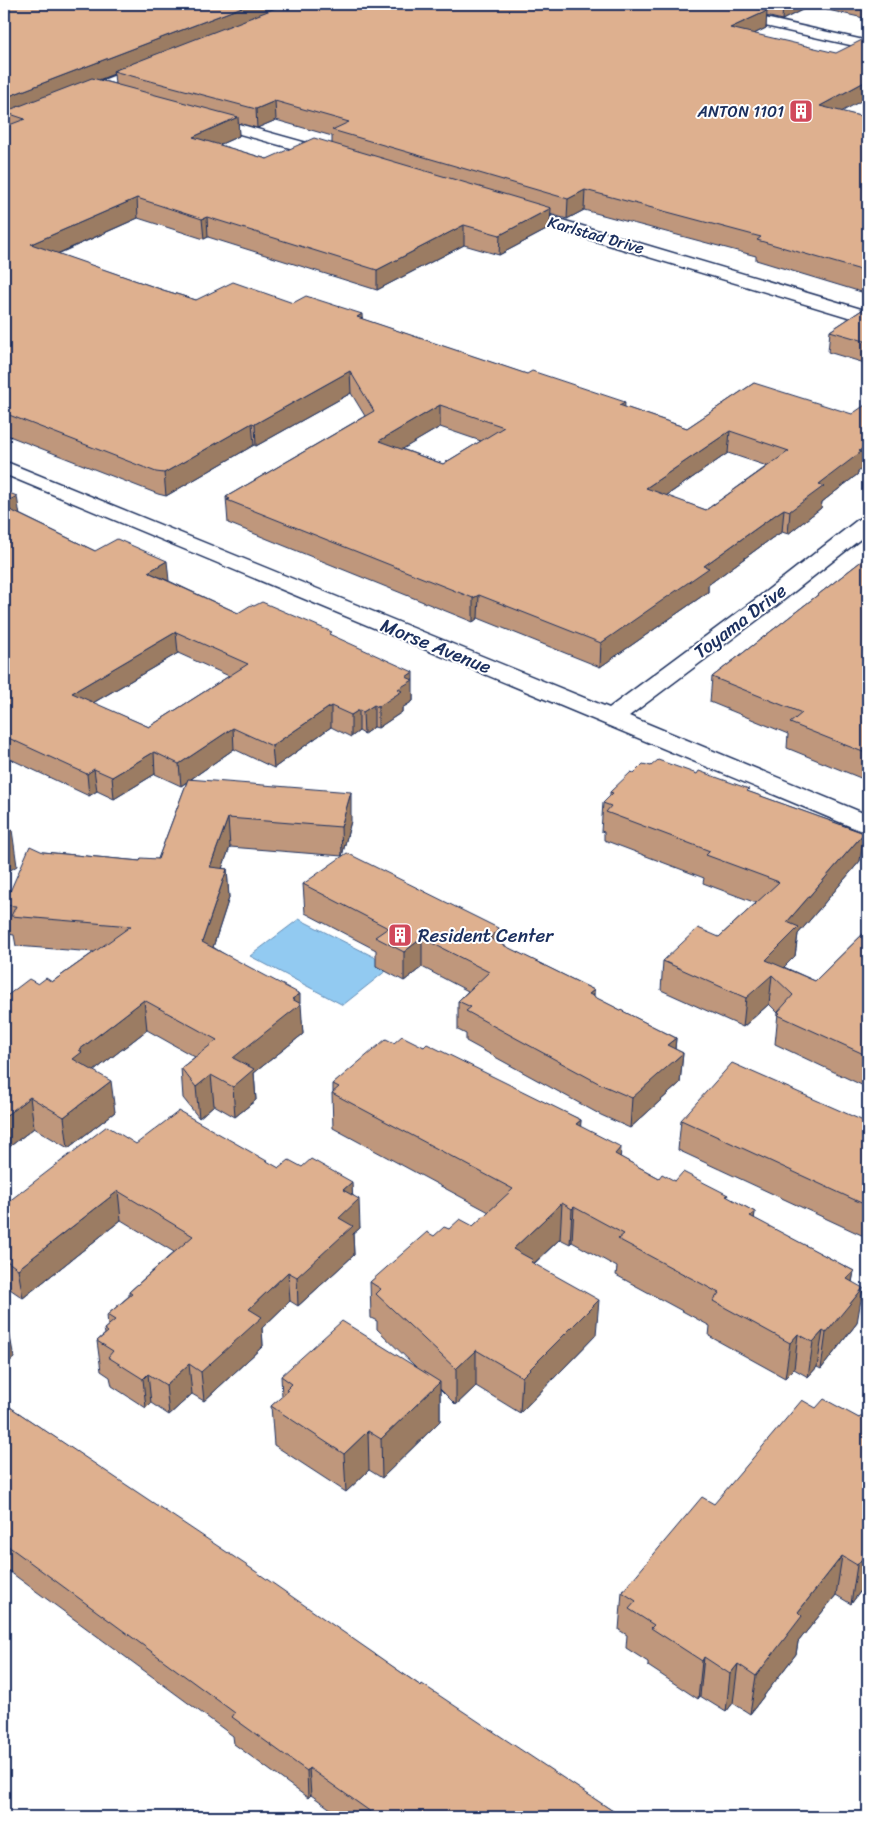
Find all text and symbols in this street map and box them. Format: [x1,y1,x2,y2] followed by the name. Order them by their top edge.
[696,97,784,126] place label: ANTON 1101
[788,98,814,124] building icon: ANTON 1101
[544,207,648,263] street label: Karlstad Drive
[686,575,794,667] street label: Toyama Drive
[376,609,497,683] street label: Morse Avenue
[418,919,554,952] place label: Resident Center
[387,922,413,948] building icon: Resident Center

